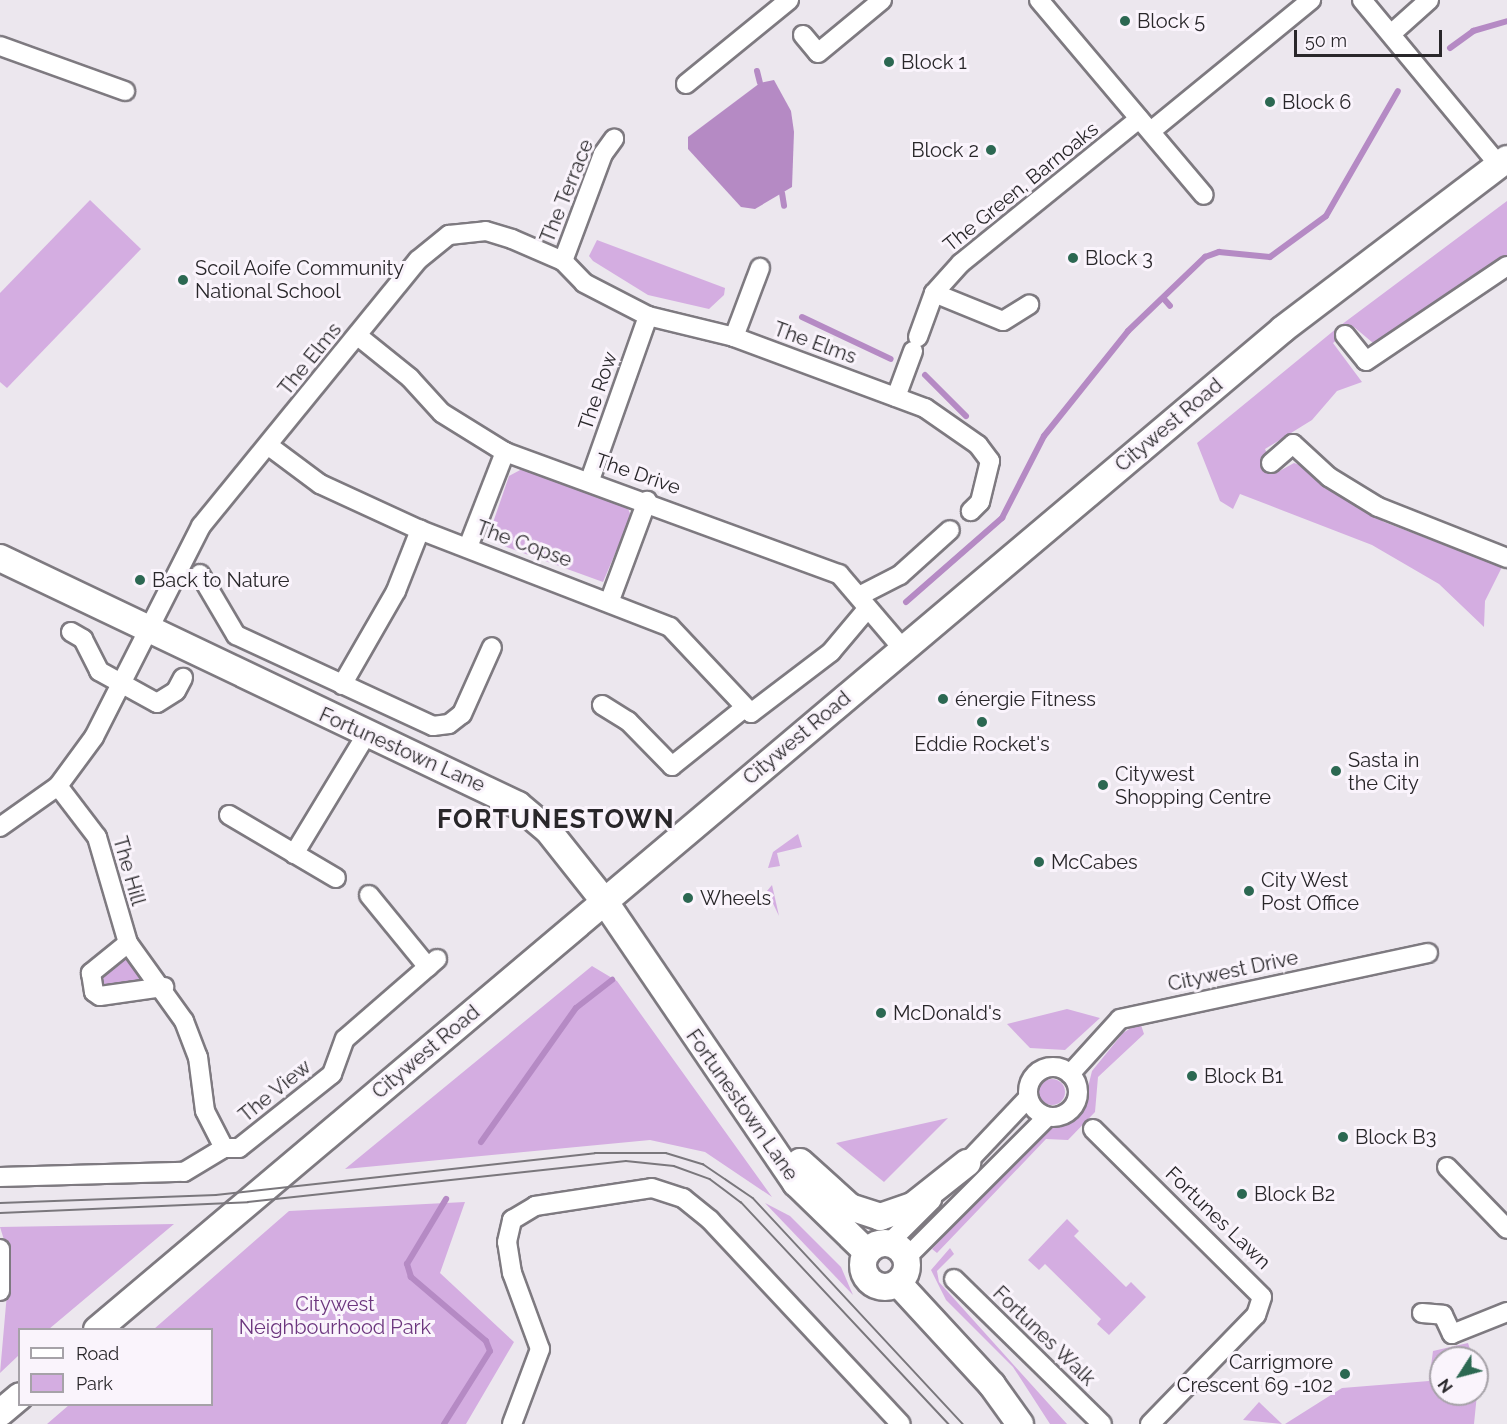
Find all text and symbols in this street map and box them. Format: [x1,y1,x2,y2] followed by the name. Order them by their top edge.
[1137,9,1205,33] place label: Block 5
[1118,14,1132,28] marker: Block 5
[1297,18,1446,56] scale bar
[1305,30,1347,51] text: 50 m
[901,50,967,74] place label: Block 1
[882,55,896,69] marker: Block 1
[1282,90,1351,114] place label: Block 6
[1263,95,1277,109] marker: Block 6
[939,117,1103,257] street label: The Green, Barnoaks
[535,136,599,246] street label: The Terrace
[911,138,979,162] place label: Block 2
[984,143,998,157] marker: Block 2
[1085,246,1153,270] place label: Block 3
[1066,251,1080,265] marker: Block 3
[195,256,405,303] place label: Scoil Aoife Community National School
[176,273,190,287] marker: Scoil Aoife Community National School
[770,317,860,369] street label: The Elms
[274,318,346,400] street label: The Elms
[573,349,623,433] street label: The Row
[1110,373,1228,477] street label: Citywest Road
[592,448,684,500] street label: The Drive
[473,516,575,572] street label: The Copse
[152,568,290,592] place label: Back to Nature
[133,573,147,587] marker: Back to Nature
[738,686,856,790] street label: Citywest Road
[955,687,1096,711] place label: énergie Fitness
[936,692,950,706] marker: énergie Fitness
[315,703,489,797] street label: Fortunestown Lane
[975,715,989,729] marker: Eddie Rocket's
[914,732,1050,756] place label: Eddie Rocket's
[1348,748,1419,795] place label: Sasta in the City
[1115,762,1271,809] place label: Citywest Shopping Centre
[1329,764,1343,778] marker: Sasta in the City
[1096,778,1110,792] marker: Citywest Shopping Centre
[437,804,675,836] district label: FORTUNESTOWN
[108,834,150,908] street label: The Hill
[1051,850,1138,874] place label: McCabes
[1032,855,1046,869] marker: McCabes
[1261,868,1359,915] place label: City West Post Office
[1242,884,1256,898] marker: City West Post Office
[700,886,771,910] place label: Wheels
[681,891,695,905] marker: Wheels
[1166,945,1300,997] street label: Citywest Drive
[367,1000,485,1104] street label: Citywest Road
[893,1001,1001,1025] place label: McDonald's
[874,1006,888,1020] marker: McDonald's
[681,1025,803,1185] street label: Fortunestown Lane
[234,1055,316,1127] street label: The View
[1204,1064,1283,1088] place label: Block B1
[1185,1069,1199,1083] marker: Block B1
[1355,1125,1436,1149] place label: Block B3
[1336,1130,1350,1144] marker: Block B3
[1160,1162,1276,1274] street label: Fortunes Lawn
[1254,1182,1335,1206] place label: Block B2
[1235,1187,1249,1201] marker: Block B2
[988,1281,1100,1391] street label: Fortunes Walk
[239,1293,431,1340] park label: Citywest Neighbourhood Park
[18,1328,213,1406] legend
[76,1343,119,1364] text: Road
[1429,1346,1489,1406] north arrow
[1177,1350,1333,1397] place label: Carrigmore Crescent 69 -102
[1338,1367,1352,1381] marker: Carrigmore Crescent 69 -102
[76,1373,113,1394] text: Park
[1434,1375,1457,1396] text: N

